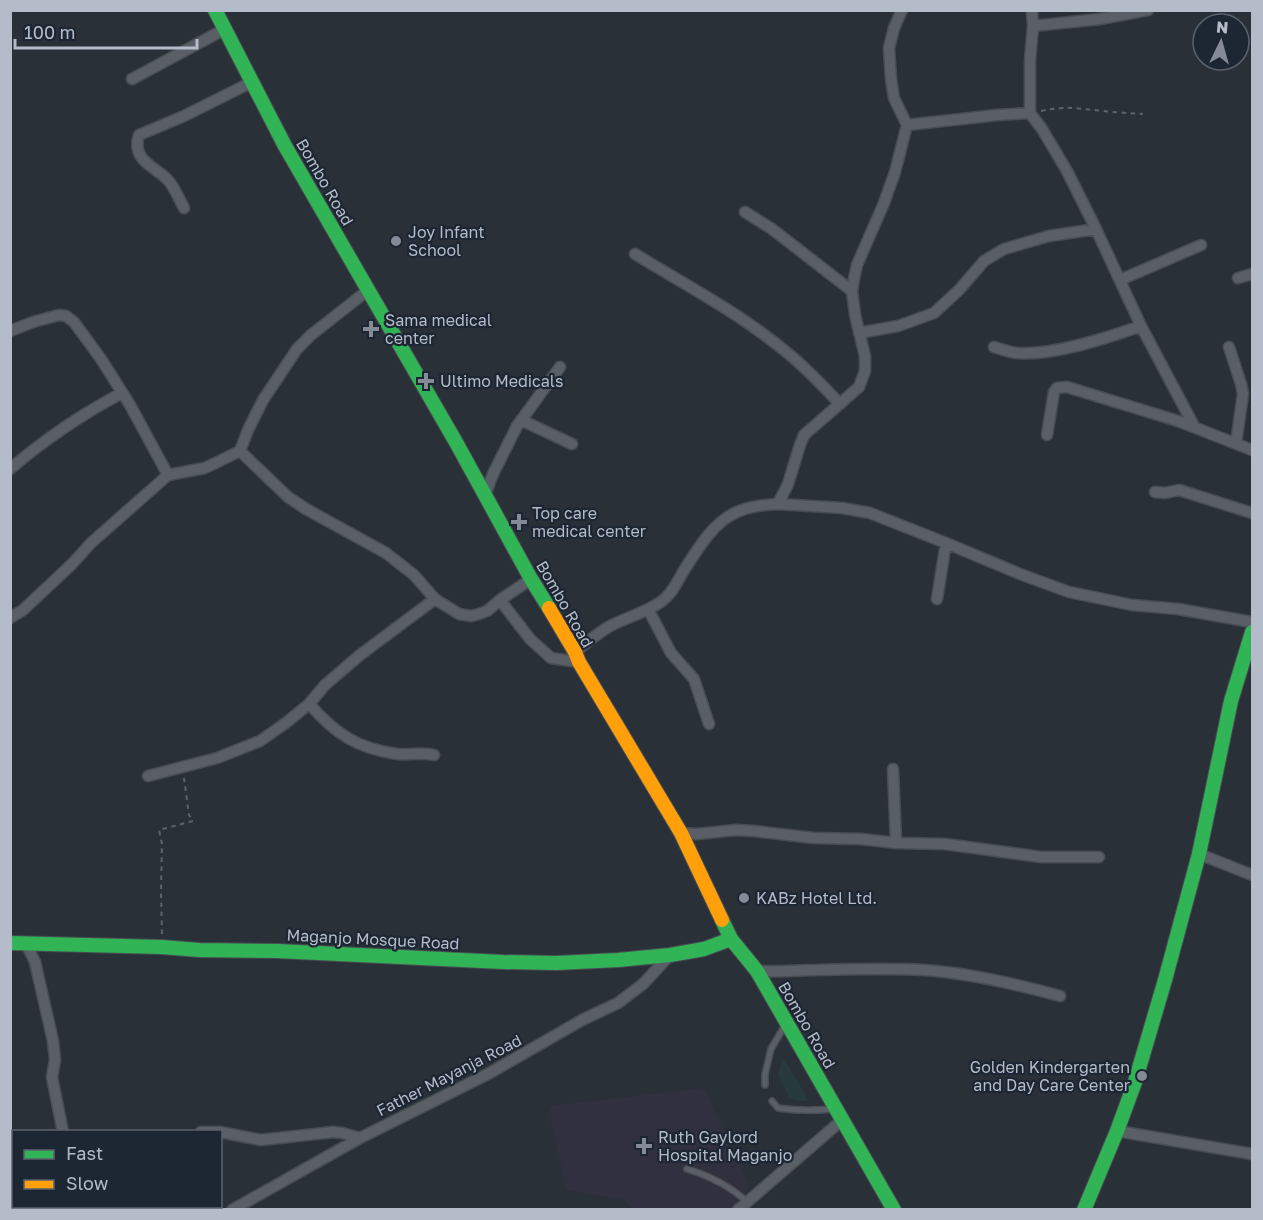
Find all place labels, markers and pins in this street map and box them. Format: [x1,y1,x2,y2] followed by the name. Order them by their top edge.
[408,222,485,260] place label: Joy Infant School
[389,234,403,248] marker: Joy Infant School
[385,310,492,348] place label: Sama medical center
[362,320,380,338] marker: Sama medical center
[440,371,563,391] place label: Ultimo Medicals
[417,372,435,390] marker: Ultimo Medicals
[532,503,646,541] place label: Top care medical center
[510,513,528,531] marker: Top care medical center
[756,888,877,908] place label: KABz Hotel Ltd.
[737,891,751,905] marker: KABz Hotel Ltd.
[970,1057,1130,1095] place label: Golden Kindergarten and Day Care Center
[1135,1069,1149,1083] marker: Golden Kindergarten and Day Care Center
[658,1127,792,1165] place label: Ruth Gaylord Hospital Maganjo
[635,1137,653,1155] marker: Ruth Gaylord Hospital Maganjo

